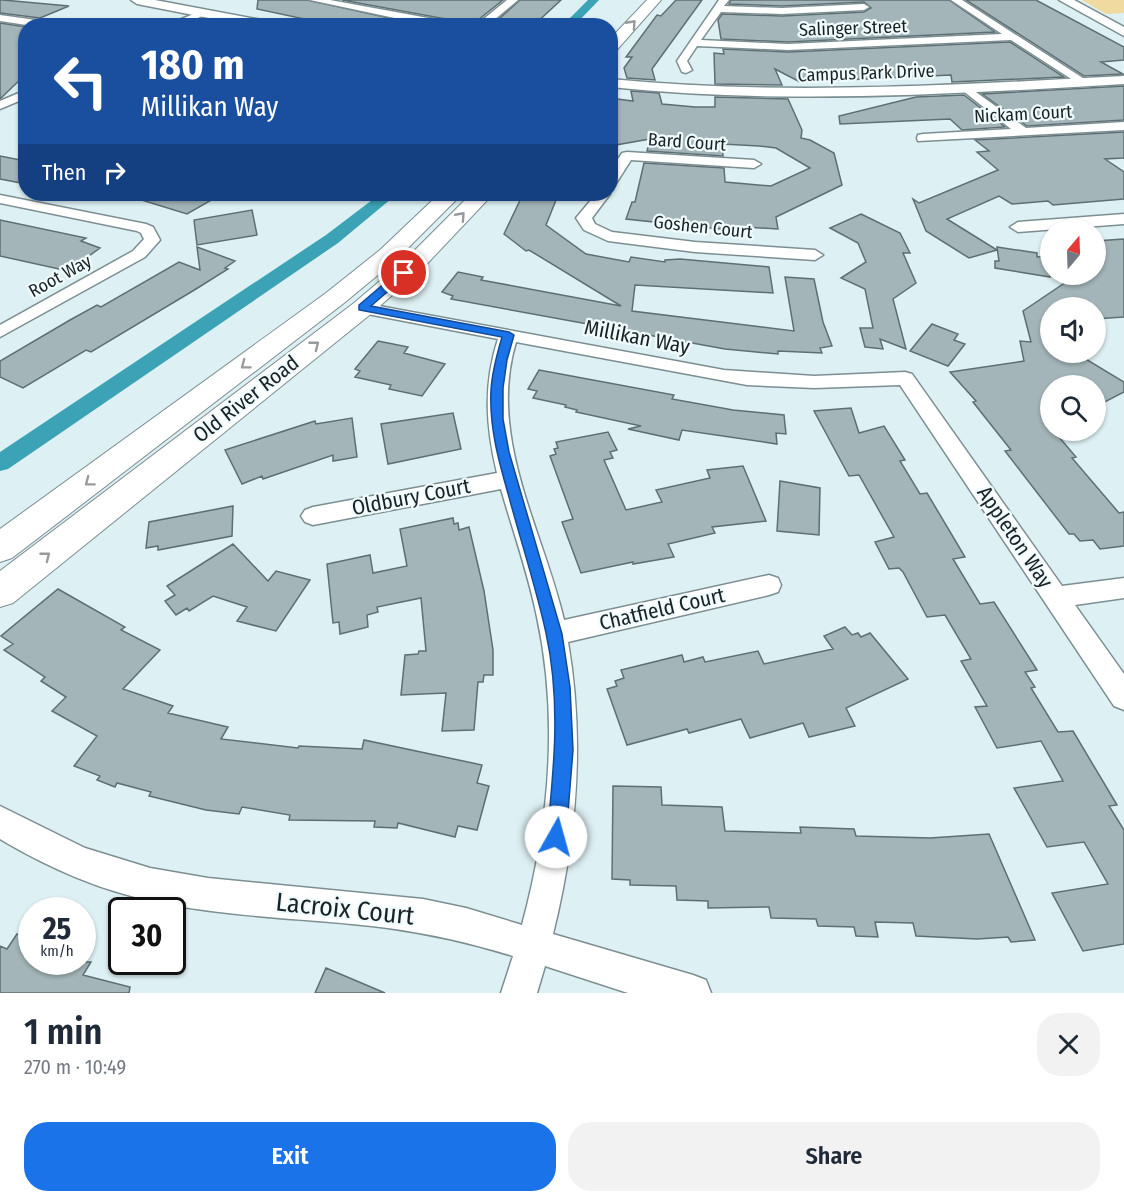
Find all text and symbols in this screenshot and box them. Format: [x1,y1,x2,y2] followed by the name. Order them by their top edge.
[799,15,908,41] street label: Salinger Street
[625,21,636,31] one-way arrow
[141,40,245,90] text: 180 m
[42,42,120,120] icon: left
[797,60,935,86] street label: Campus Park Drive
[141,91,278,123] text: Millikan Way
[973,100,1073,128] street label: Nickam Court
[647,128,727,156] street label: Bard Court
[98,156,131,189] icon: right
[42,159,86,186] text: Then
[652,211,754,243] street label: Goshen Court
[454,213,465,223] one-way arrow
[1040,219,1106,285] north arrow
[1040,219,1106,441] map controls
[378,247,429,298] pin
[25,250,95,302] street label: Root Way
[387,256,420,289] icon: arrive
[1040,297,1106,363] button: sound
[582,314,693,360] street label: Millikan Way
[308,341,319,352] one-way arrow
[188,350,304,448] street label: Old River Road
[241,358,252,369] one-way arrow
[1040,375,1106,441] button: search
[350,473,473,521] street label: Oldbury Court
[85,475,96,486] one-way arrow
[971,481,1059,593] street label: Appleton Way
[39,552,50,563] one-way arrow
[597,582,727,636] street label: Chatfield Court
[524,805,588,869] position arrow
[274,886,416,932] street label: Lacroix Court
[108,897,186,975] speed limit sign: 30
[43,911,71,947] text: 25
[40,942,74,960] text: km/h
[24,1010,102,1054] text: 1 min
[1037,1013,1100,1076] button: close
[24,1055,126,1079] text: 270 m · 10:49
[24,1122,556,1191] button: Exit
[568,1122,1100,1191] button: Share

